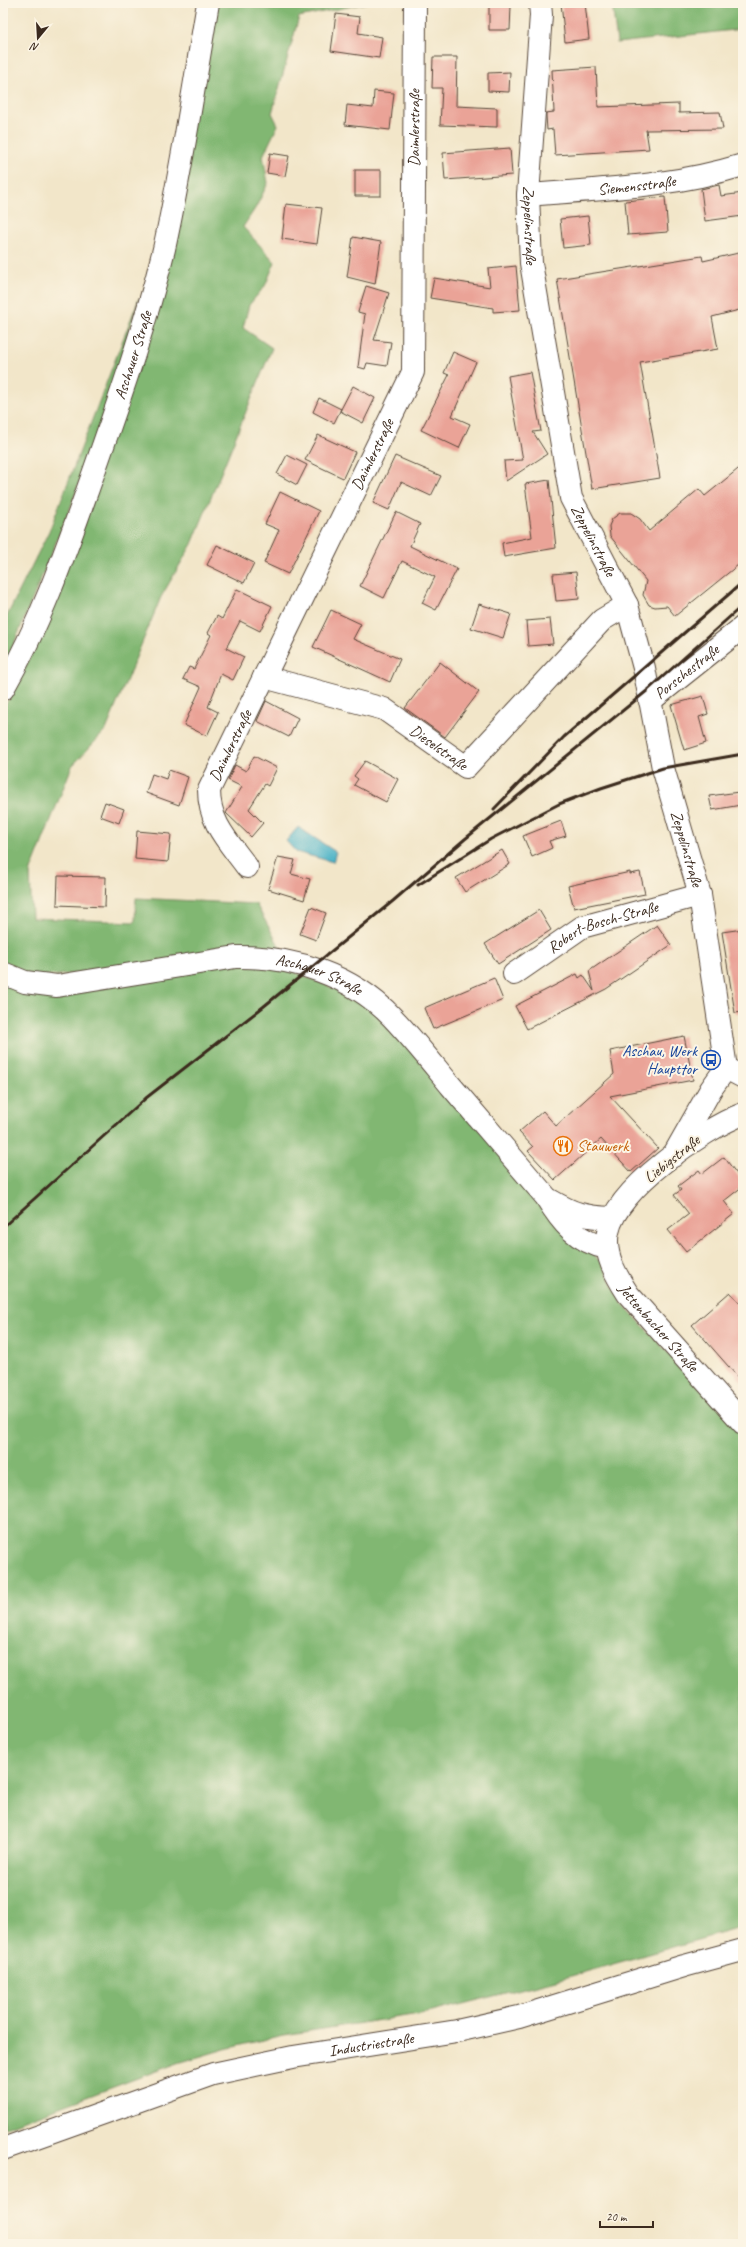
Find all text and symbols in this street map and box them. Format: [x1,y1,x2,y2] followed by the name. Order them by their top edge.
[18,18,58,58] north arrow
[27,39,40,55] text: N
[404,87,425,166] street label: Daimlerstraße
[597,171,679,200] street label: Siemensstraße
[518,186,541,267] street label: Zeppelinstraße
[110,307,157,402] street label: Aschauer Straße
[347,414,399,494] street label: Daimlerstraße
[566,501,621,581] street label: Zeppelinstraße
[650,639,725,704] street label: Porschestraße
[205,705,257,785] street label: Daimlerstraße
[406,720,473,776] street label: Dieselstraße
[666,809,708,891] street label: Zeppelinstraße
[544,896,662,958] street label: Robert-Bosch-Straße
[274,950,368,1001] street label: Aschauer Straße
[622,1041,699,1079] place label: Aschau, Werk Haupttor
[700,1049,722,1071] bus stop icon: Aschau, Werk Haupttor
[640,1129,705,1187] street label: Liebigstraße
[552,1135,574,1157] restaurant icon: Stauwerk
[577,1136,630,1156] place label: Stauwerk
[614,1279,704,1377] street label: Jettenbacher Straße
[327,2028,417,2061] street label: Industriestraße
[600,2203,653,2229] scale bar
[606,2209,628,2225] text: 20 m

